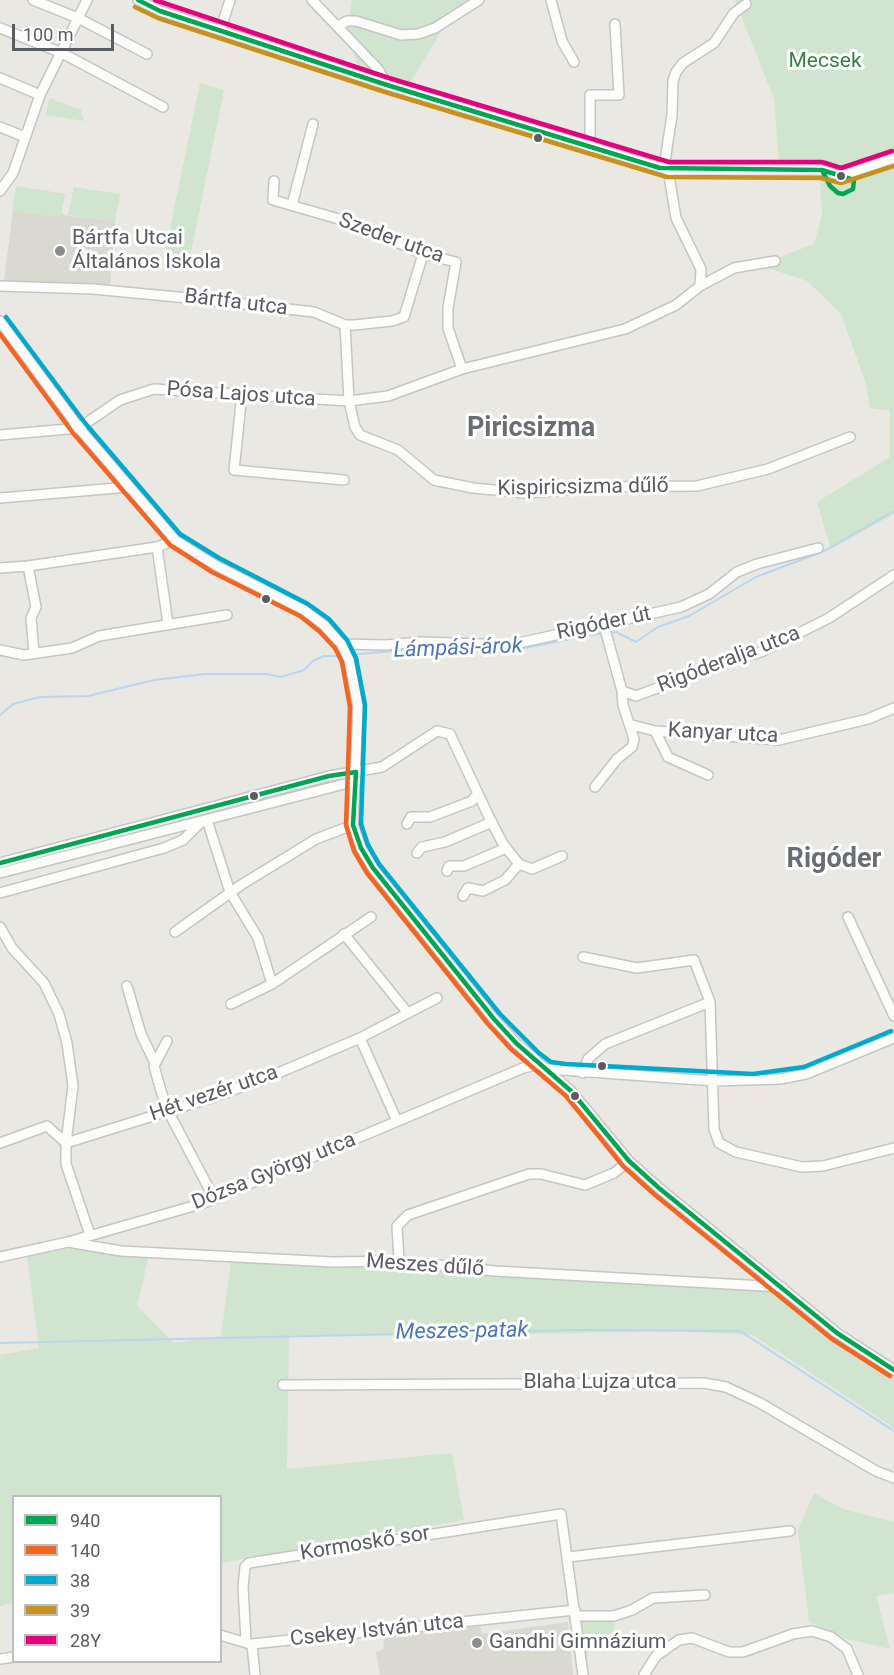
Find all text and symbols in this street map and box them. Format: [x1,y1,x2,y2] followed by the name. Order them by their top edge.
[15,12,117,50] scale bar
[23,24,74,45] text: 100 m
[788,49,862,75] park label: Mecsek
[532,132,544,144] unlabelled marker
[835,170,847,182] unlabelled marker
[335,208,447,270] street label: Szeder utca
[72,226,221,276] place label: Bártfa Utcai Általános Iskola
[53,244,67,258] marker: Bártfa Utcai Általános Iskola
[183,284,289,322] street label: Bártfa utca
[166,377,316,413] street label: Pósa Lajos utca
[467,413,595,445] district label: Piricsizma
[497,474,669,502] street label: Kispiricsizma dűlő
[260,593,272,605] unlabelled marker
[555,602,653,646] street label: Rigóder út
[654,621,804,699] street label: Rigóderalja utca
[393,634,523,664] water label: Lámpási-árok
[667,719,779,749] street label: Kanyar utca
[248,790,260,802] unlabelled marker
[787,844,881,876] district label: Rigóder
[147,1060,281,1128] street label: Hét vezér utca
[596,1060,608,1072] unlabelled marker
[569,1090,581,1102] unlabelled marker
[188,1128,360,1216] street label: Dózsa György utca
[365,1249,485,1283] street label: Meszes dűlő
[395,1318,529,1346] water label: Meszes-patak
[523,1370,677,1396] street label: Blaha Lujza utca
[12,1495,222,1663] legend
[70,1510,100,1531] text: 940
[298,1521,432,1567] street label: Kormoskő sor
[70,1540,100,1561] text: 140
[70,1570,90,1591] text: 38
[70,1600,90,1621] text: 39
[289,1609,465,1653] street label: Csekey István utca
[70,1630,101,1651] text: 28Y
[489,1630,666,1656] place label: Gandhi Gimnázium
[470,1636,484,1650] marker: Gandhi Gimnázium

